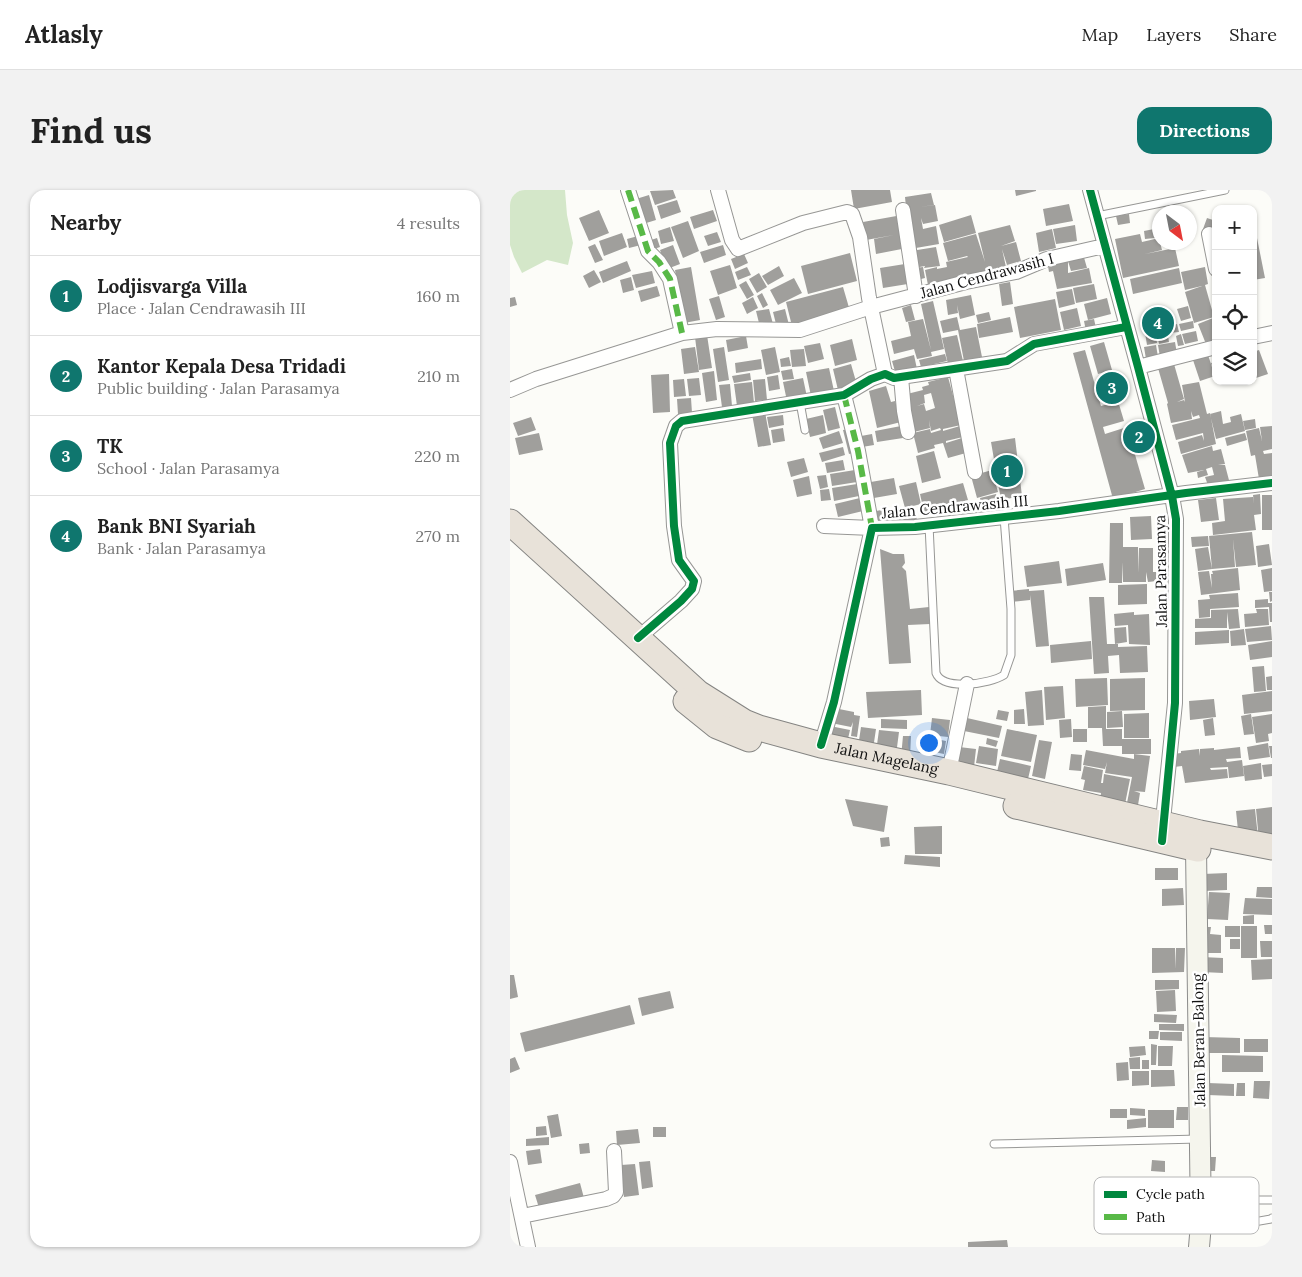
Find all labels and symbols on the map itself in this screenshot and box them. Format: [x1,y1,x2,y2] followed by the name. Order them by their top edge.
[1152,205,1197,250] north arrow
[917,249,1056,303] street label: Jalan Cendrawasih I
[1142,304,1174,342] pin: 4
[1096,369,1128,407] pin: 3
[1123,418,1155,456] pin: 2
[991,452,1023,490] pin: 1
[880,491,1029,522] street label: Jalan Cendrawasih III
[1150,514,1171,628] street label: Jalan Parasamya
[916,730,942,756] your location
[832,738,941,779] street label: Jalan Magelang
[1188,973,1209,1108] street label: Jalan Beran-Balong
[1094,1177,1259,1234] legend
[1136,1185,1205,1203] text: Cycle path
[1136,1208,1165,1226] text: Path

